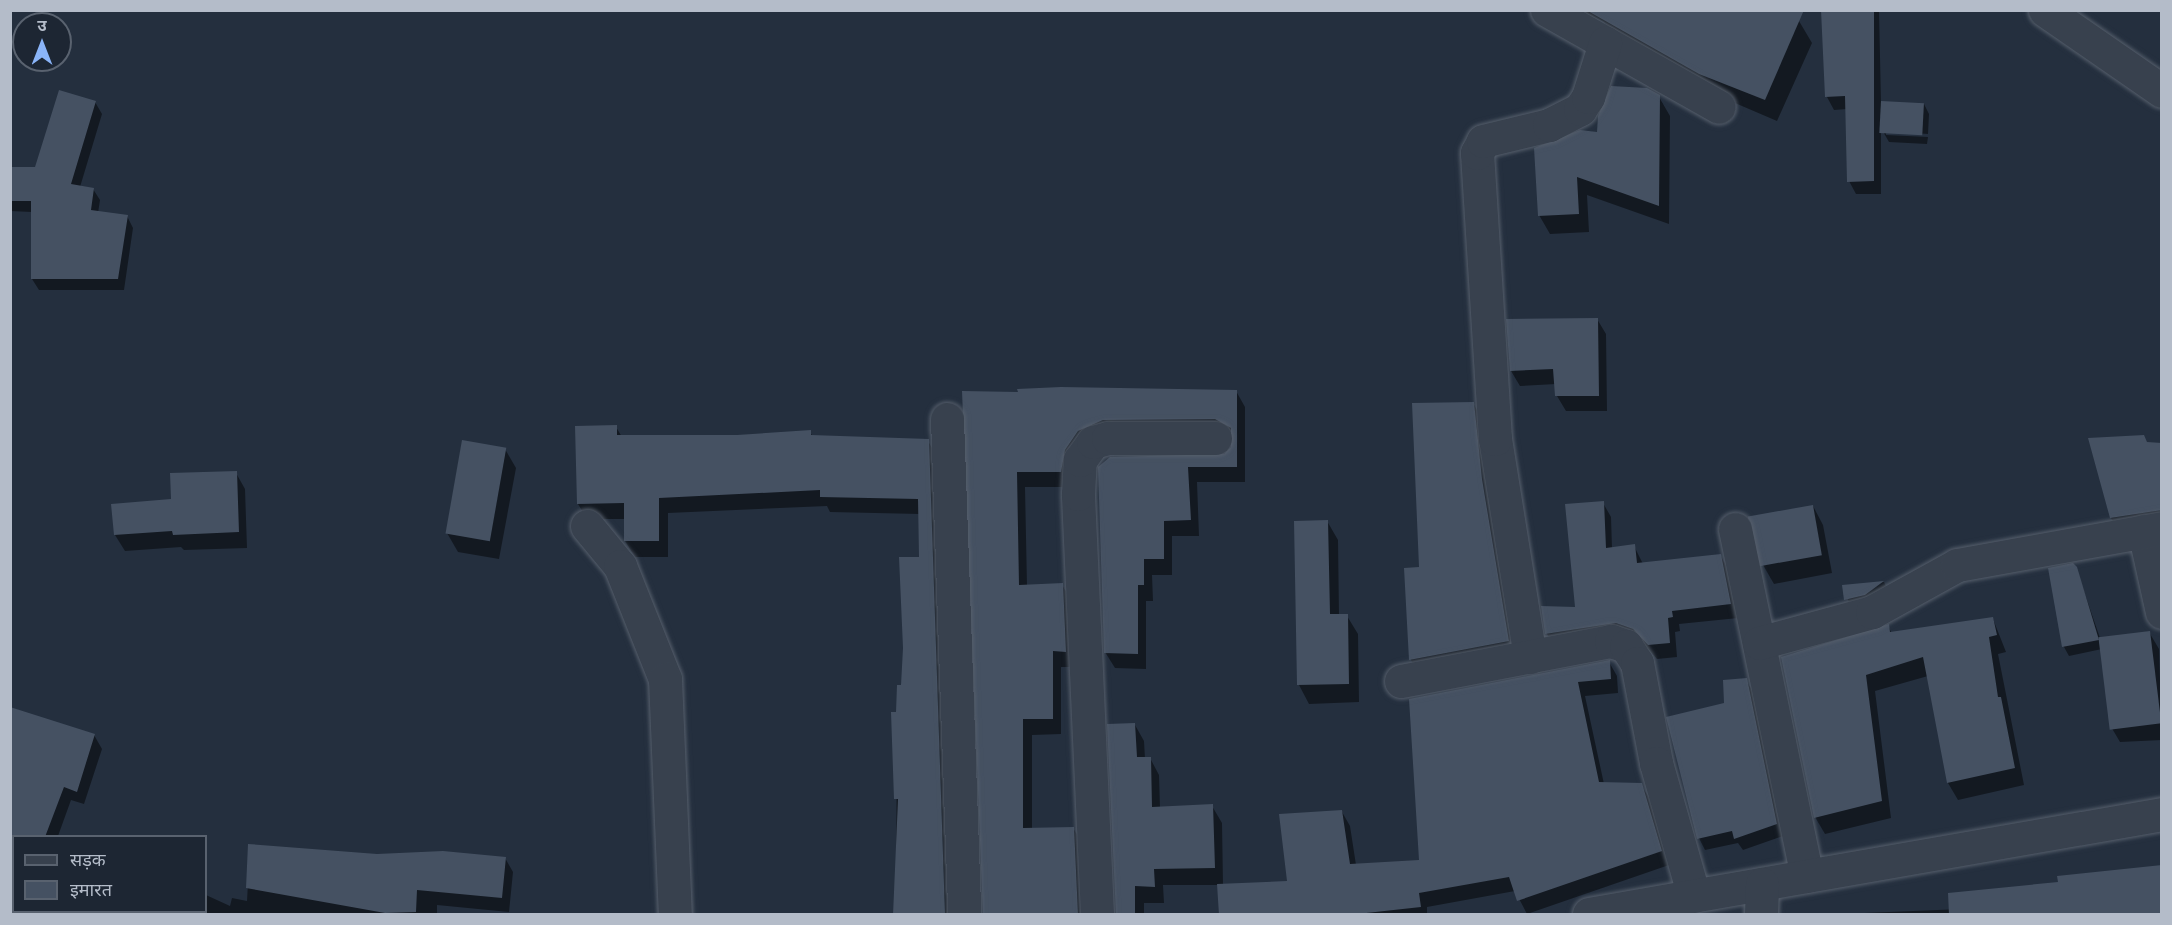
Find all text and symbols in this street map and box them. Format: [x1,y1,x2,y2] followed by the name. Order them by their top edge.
[12,12,72,72] north arrow
[37,15,47,36] text: उ
[12,835,207,913] legend
[70,848,106,872] text: सड़क
[70,878,112,902] text: इमारत

